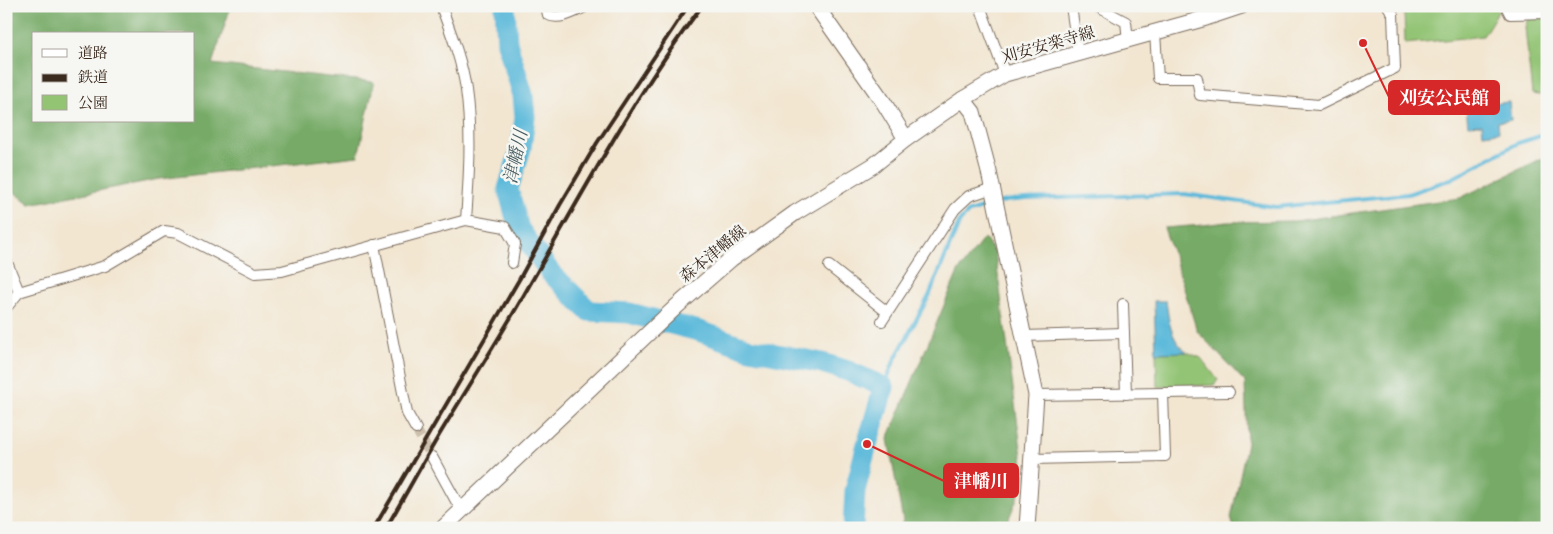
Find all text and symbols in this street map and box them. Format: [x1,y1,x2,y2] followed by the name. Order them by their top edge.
[999,22,1097,68] street label: 刈安安楽寺線
[32,32,195,122] legend
[78,44,108,63] text: 道路
[78,68,108,87] text: 鉄道
[1389,81,1499,114] callout: 刈安公民館
[1399,87,1489,110] text: 刈安公民館
[78,94,108,113] text: 公園
[499,126,533,186] water label: 津幡川
[676,221,750,287] street label: 森本津幡線
[944,464,1018,497] callout: 津幡川
[954,470,1008,493] text: 津幡川

